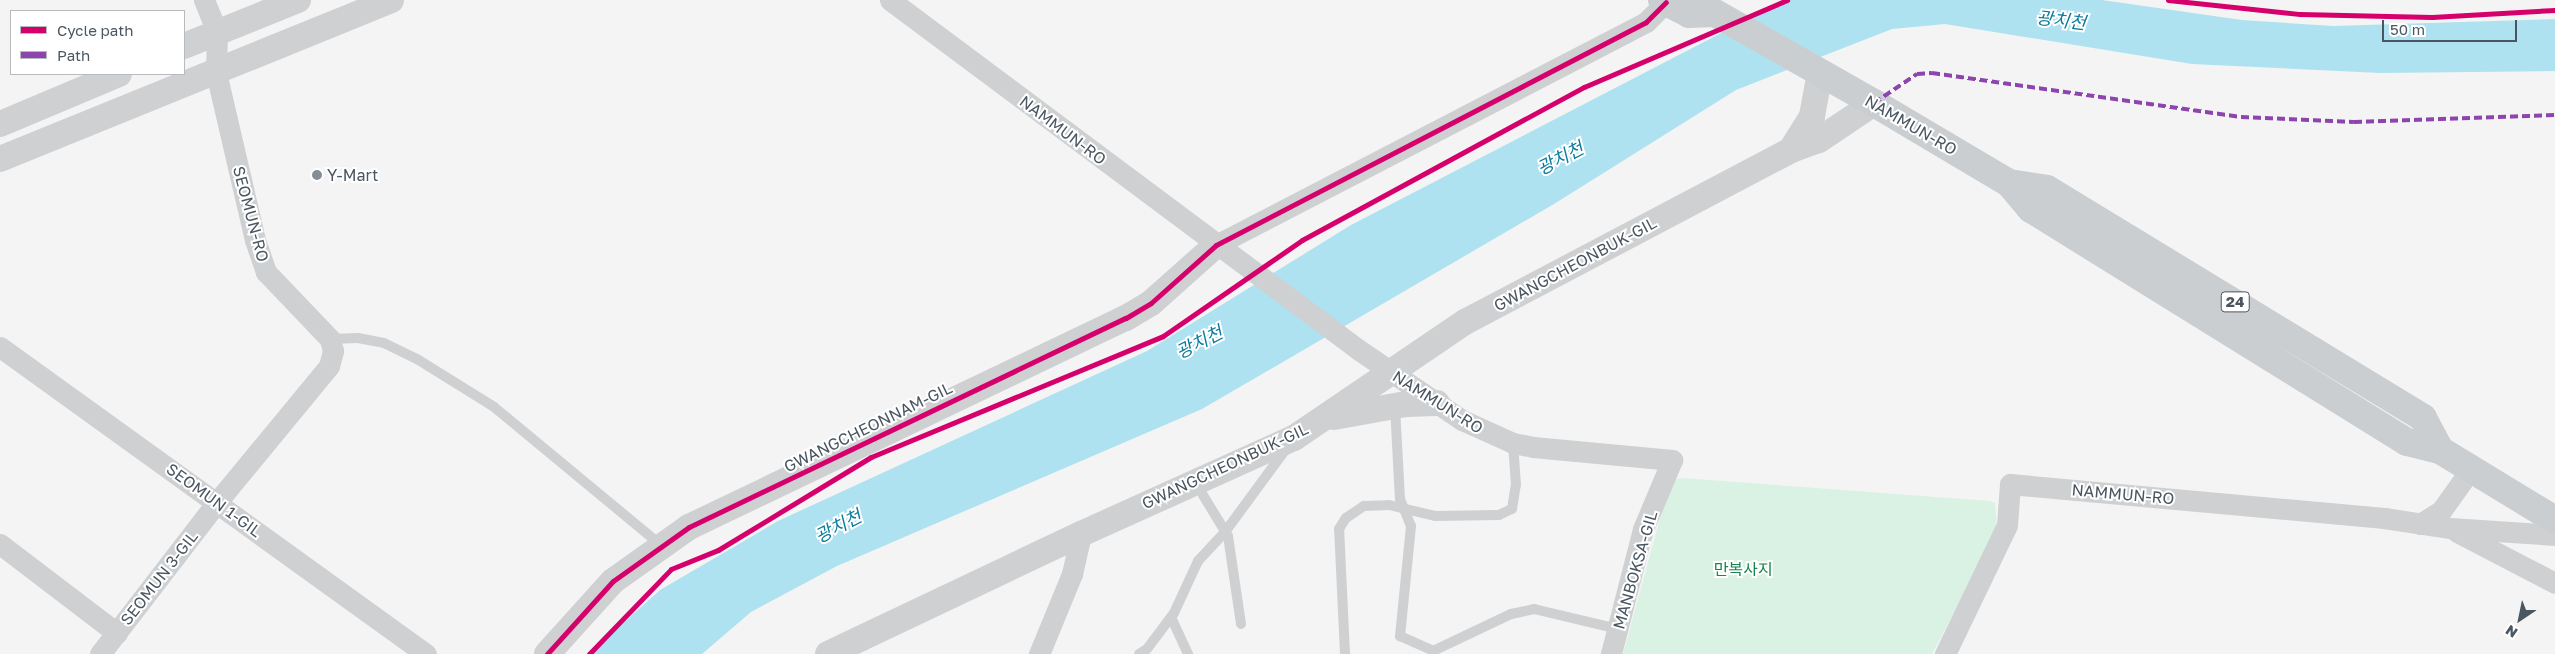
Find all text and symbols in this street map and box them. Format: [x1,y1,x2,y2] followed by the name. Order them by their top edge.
[2035,6,2087,34] water label: 광치천
[10,10,185,75] legend
[2385,10,2520,42] scale bar
[2390,20,2425,38] text: 50 m
[57,21,133,39] text: Cycle path
[57,46,90,64] text: Path
[1016,91,1110,169] street label: NAMMUN-RO
[1862,91,1960,159] street label: NAMMUN-RO
[1533,137,1587,179] water label: 광치천
[229,164,273,264] street label: SEOMUN-RO
[327,165,378,185] place label: Y-Mart
[311,169,323,181] marker: Y-Mart
[1490,213,1660,315] street label: GWANGCHEONBUK-GIL
[2220,290,2250,314] road number: 24
[1172,321,1226,363] water label: 광치천
[1389,367,1487,437] street label: NAMMUN-RO
[781,378,955,476] street label: GWANGCHEONNAM-GIL
[1139,419,1311,513] street label: GWANGCHEONBUK-GIL
[163,459,265,541] street label: SEOMUN 1-GIL
[2071,480,2175,508] street label: NAMMUN-RO
[811,505,865,547] water label: 광치천
[1609,509,1661,631] street label: MANBOKSA-GIL
[116,527,202,629] street label: SEOMUN 3-GIL
[1714,559,1772,579] park label: 만복사지
[2495,594,2545,644] north arrow
[2502,622,2521,642] text: N

